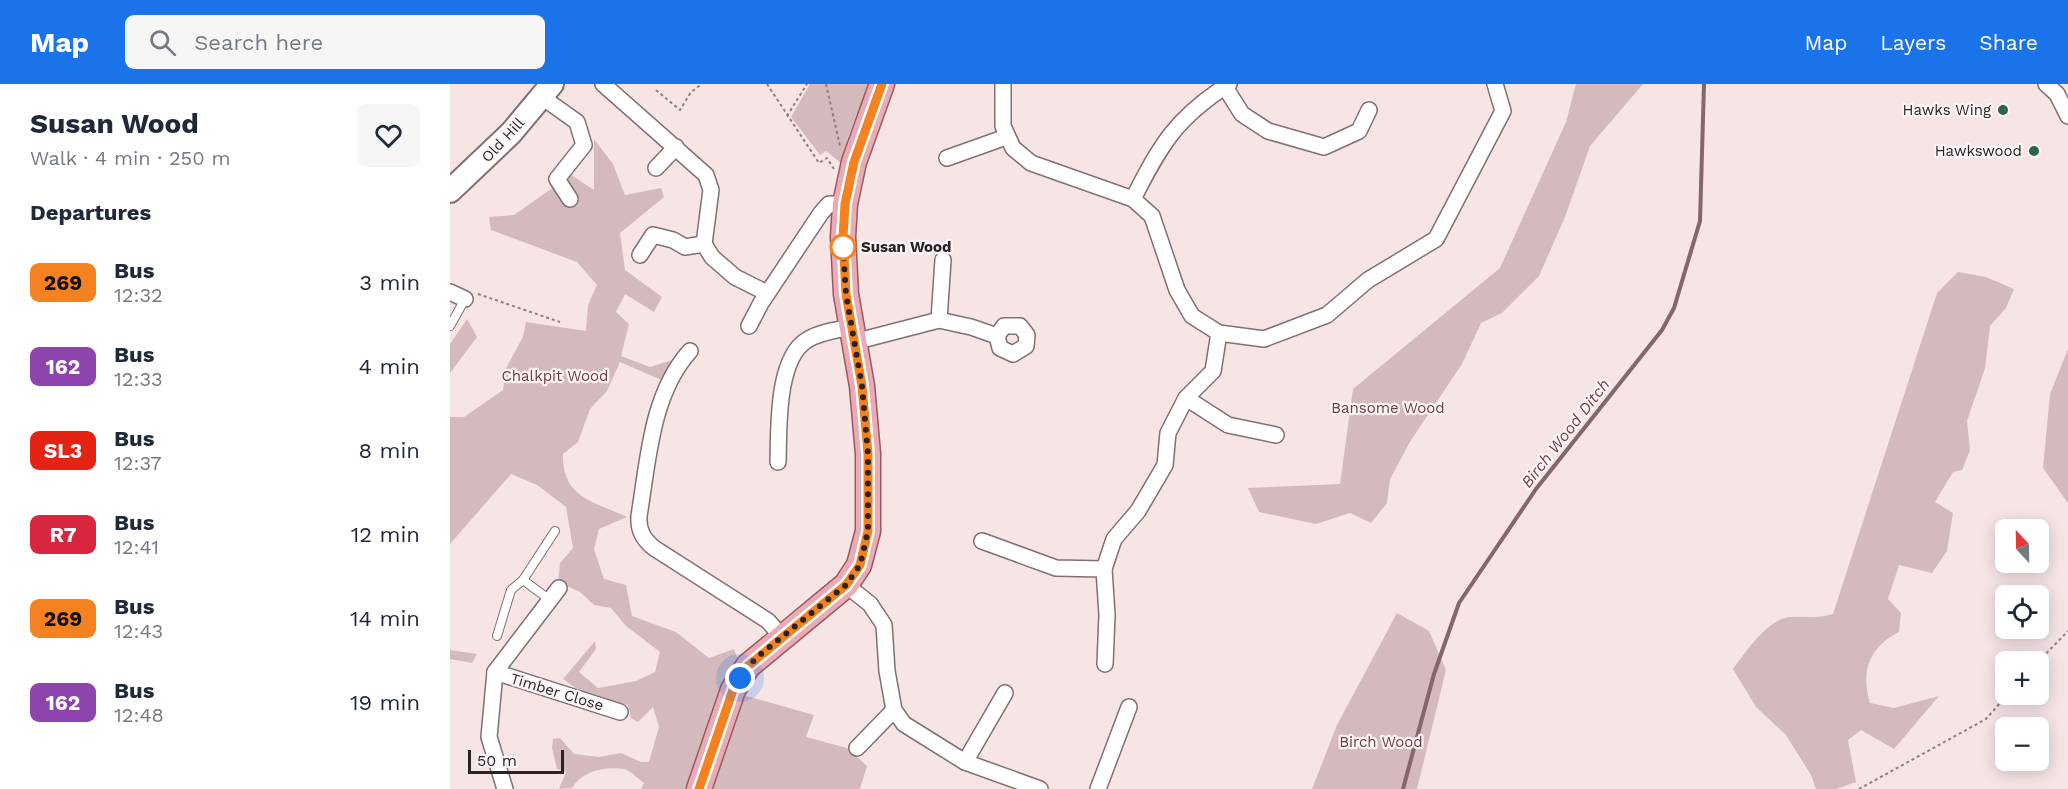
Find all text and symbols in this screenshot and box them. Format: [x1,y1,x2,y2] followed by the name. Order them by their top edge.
[125,15,545,69] search box
[30,26,89,59] text: Map
[146,26,179,59] icon: search
[194,30,323,55] text: Search here
[1804,30,1847,55] text: Map
[1880,30,1946,55] text: Layers
[1979,30,2038,55] text: Share
[1903,101,1991,119] place label: Hawks Wing
[1996,103,2010,117] marker: Hawks Wing
[357,104,420,167] button: heart
[30,107,199,140] text: Susan Wood
[478,114,528,166] street label: Old Hill
[1935,142,2022,160] place label: Hawkswood
[2027,144,2041,158] marker: Hawkswood
[30,146,231,170] text: Walk · 4 min · 250 m
[30,200,151,225] text: Departures
[830,234,856,260] marker: Susan Wood
[861,238,951,256] place label: Susan Wood
[114,258,154,283] text: Bus
[44,270,82,295] text: 269
[359,270,420,295] text: 3 min
[114,283,163,307] text: 12:32
[114,342,154,367] text: Bus
[46,354,80,379] text: 162
[359,354,420,379] text: 4 min
[114,367,163,391] text: 12:33
[502,367,608,385] park label: Chalkpit Wood
[1517,375,1614,491] water label: Birch Wood Ditch
[1331,399,1445,417] park label: Bansome Wood
[114,426,154,451] text: Bus
[44,438,82,463] text: SL3
[359,438,420,463] text: 8 min
[114,451,161,475] text: 12:37
[114,510,154,535] text: Bus
[1995,519,2049,573] north arrow
[1995,519,2049,771] map controls
[49,522,77,547] text: R7
[351,522,420,547] text: 12 min
[114,535,159,559] text: 12:41
[1995,585,2049,639] button: locate
[114,594,154,619] text: Bus
[44,606,82,631] text: 269
[350,606,420,631] text: 14 min
[114,619,163,643] text: 12:43
[1995,651,2049,705] button: +
[725,663,755,693] your location
[508,669,606,715] street label: Timber Close
[114,678,154,703] text: Bus
[46,690,80,715] text: 162
[350,690,420,715] text: 19 min
[114,703,164,727] text: 12:48
[1995,717,2049,771] button: −
[1339,733,1423,751] park label: Birch Wood
[468,747,564,774] scale bar
[477,751,517,770] text: 50 m

